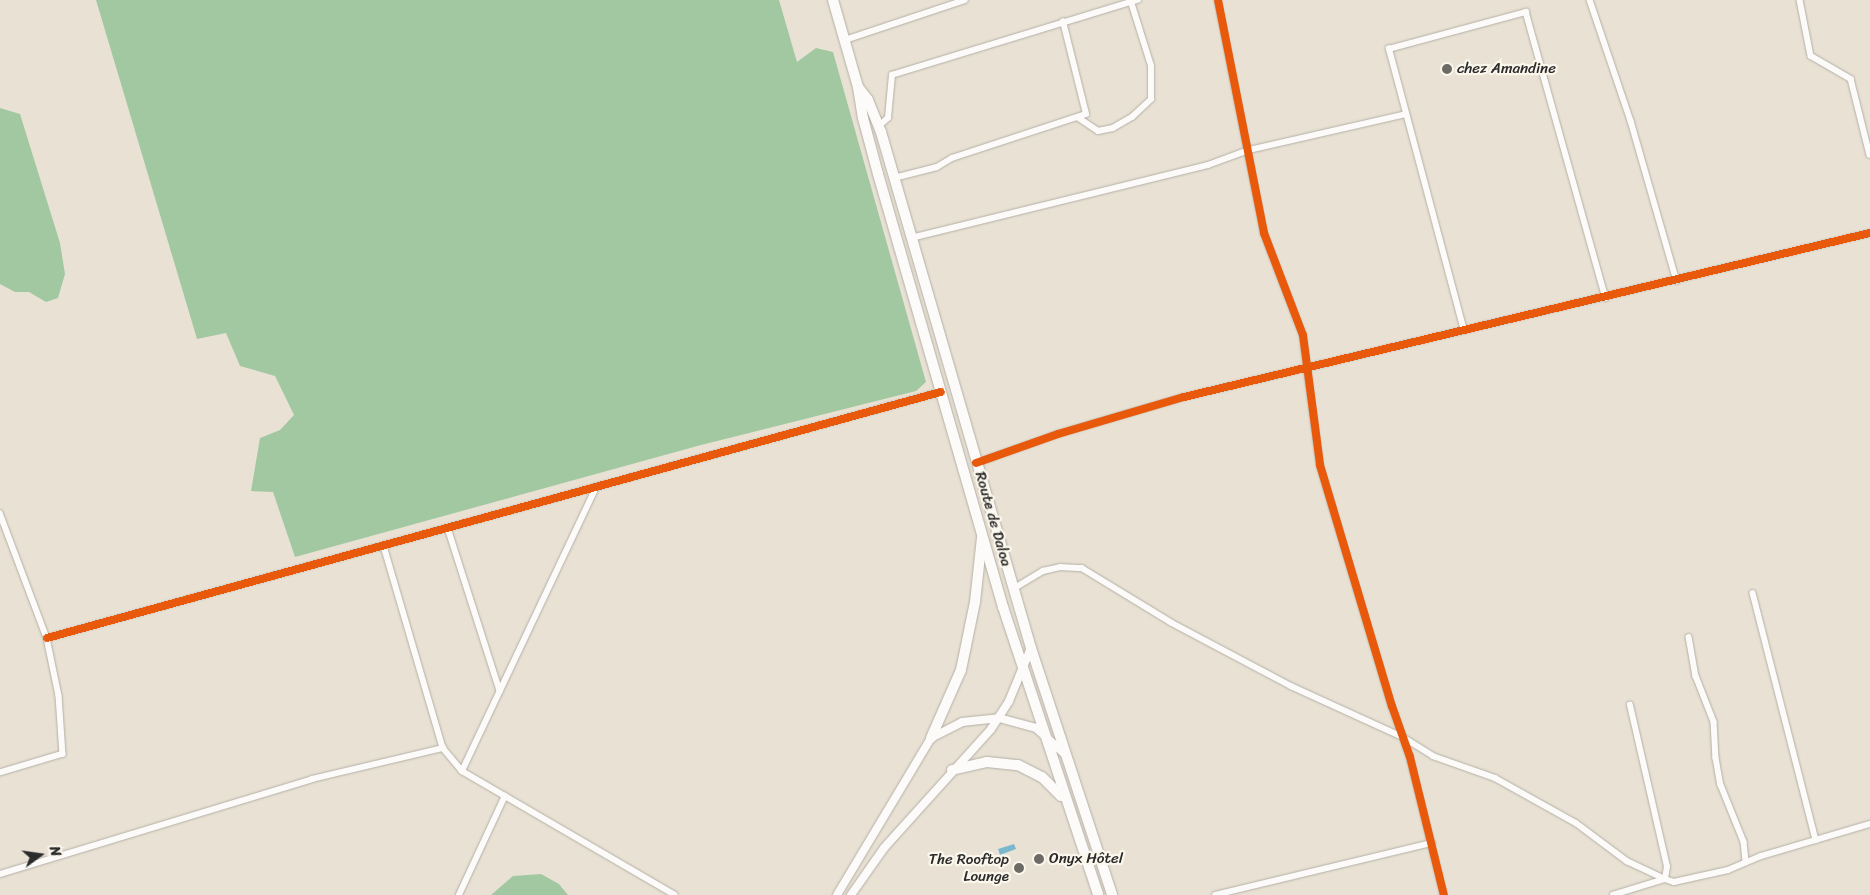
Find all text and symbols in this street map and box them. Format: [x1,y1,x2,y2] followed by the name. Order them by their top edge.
[1457,60,1555,78] place label: chez Amandine
[1441,63,1453,75] marker: chez Amandine
[971,469,1015,569] street label: Route de Daloa
[15,830,65,880] north arrow
[42,844,68,859] text: N
[929,850,1009,885] place label: The Rooftop Lounge
[1049,850,1123,868] place label: Onyx Hôtel
[1033,853,1045,865] marker: Onyx Hôtel
[1013,862,1025,874] marker: The Rooftop Lounge

